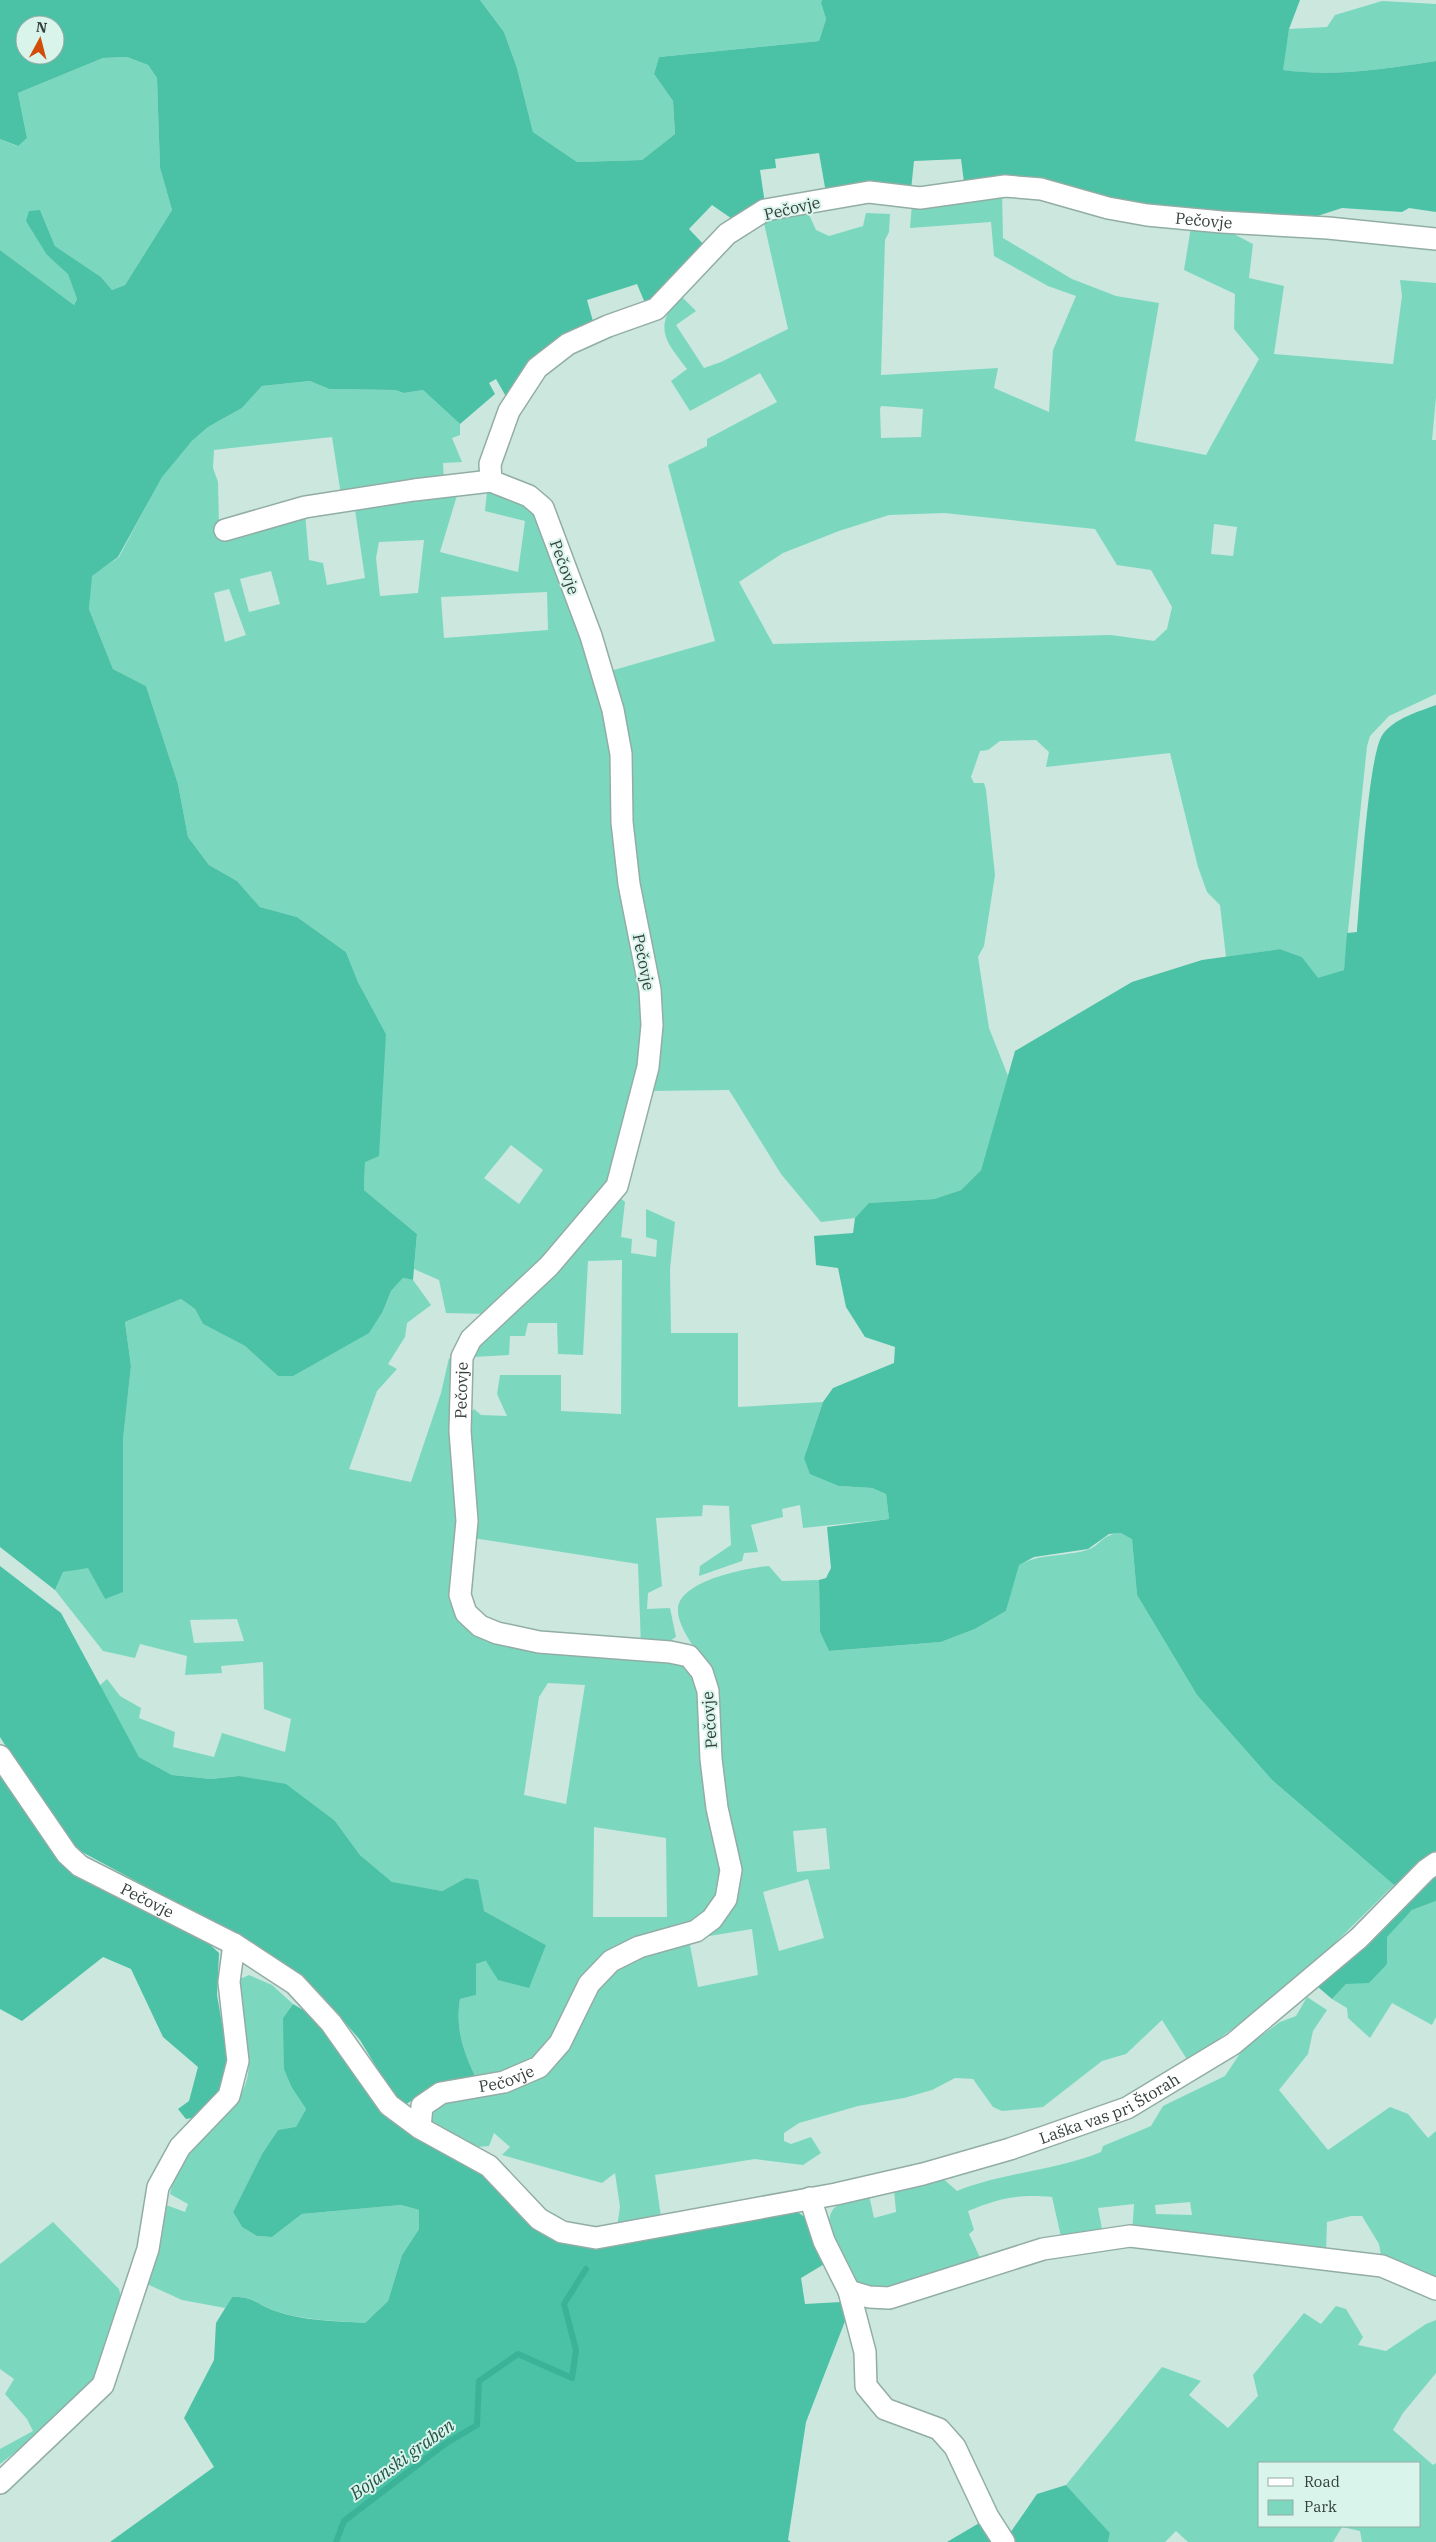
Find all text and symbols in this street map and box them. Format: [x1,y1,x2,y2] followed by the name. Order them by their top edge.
[15,15,65,65] north arrow
[35,17,48,37] text: N
[762,192,822,224] street label: Pečovje
[1174,208,1233,233] street label: Pečovje
[546,537,584,597] street label: Pečovje
[629,932,659,992] street label: Pečovje
[450,1361,472,1419] street label: Pečovje
[697,1691,721,1749] street label: Pečovje
[117,1878,177,1922] street label: Pečovje
[477,2060,537,2096] street label: Pečovje
[1036,2069,1183,2148] street label: Laška vas pri Štorah
[344,2413,459,2505] water label: Bojanski graben
[1258,2462,1421,2527] legend
[1304,2472,1340,2491] text: Road
[1304,2497,1337,2516] text: Park

